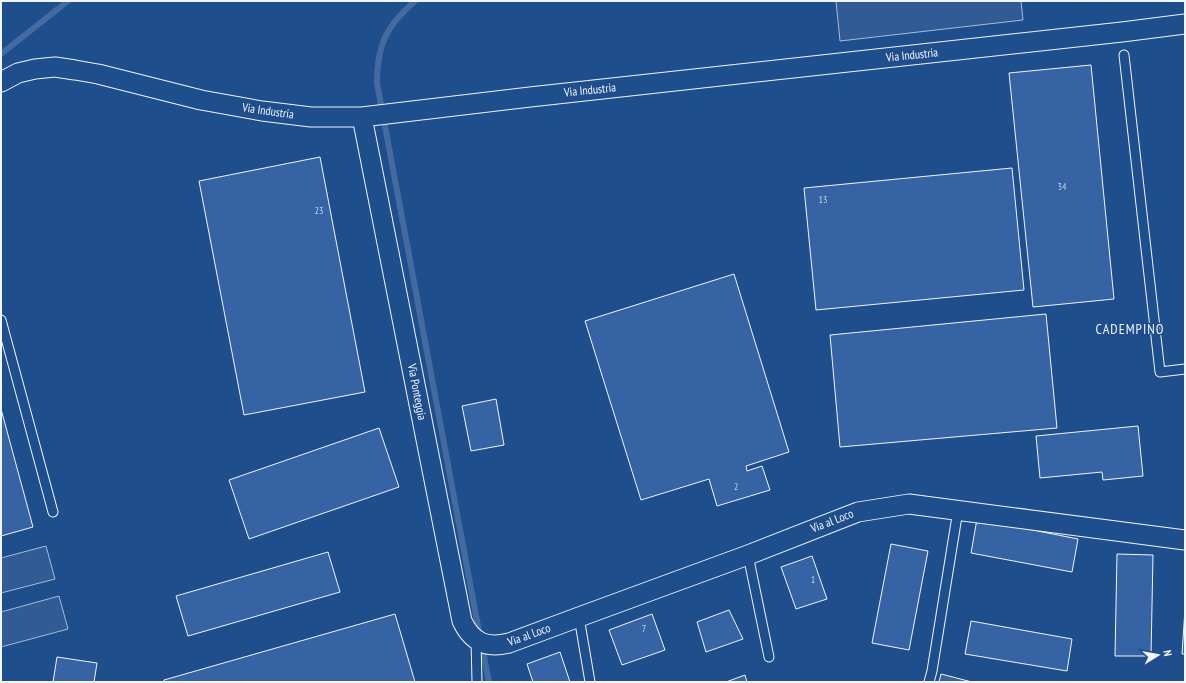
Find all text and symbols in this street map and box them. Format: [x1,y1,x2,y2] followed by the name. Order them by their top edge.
[884,44,939,65] street label: Via Industria
[562,79,617,100] street label: Via Industria
[240,99,295,122] street label: Via Industria
[1058,180,1067,193] house number: 34
[819,193,828,206] house number: 13
[315,204,324,217] house number: 23
[1096,320,1164,338] district label: CADEMPINO
[405,362,430,421] street label: Via Ponteggia
[734,480,738,493] house number: 2
[807,506,855,536] street label: Via al Loco
[811,573,815,586] house number: 1
[504,620,552,650] street label: Via al Loco
[642,622,646,635] house number: 7
[1138,635,1178,675] north arrow
[1160,649,1175,657] text: N

